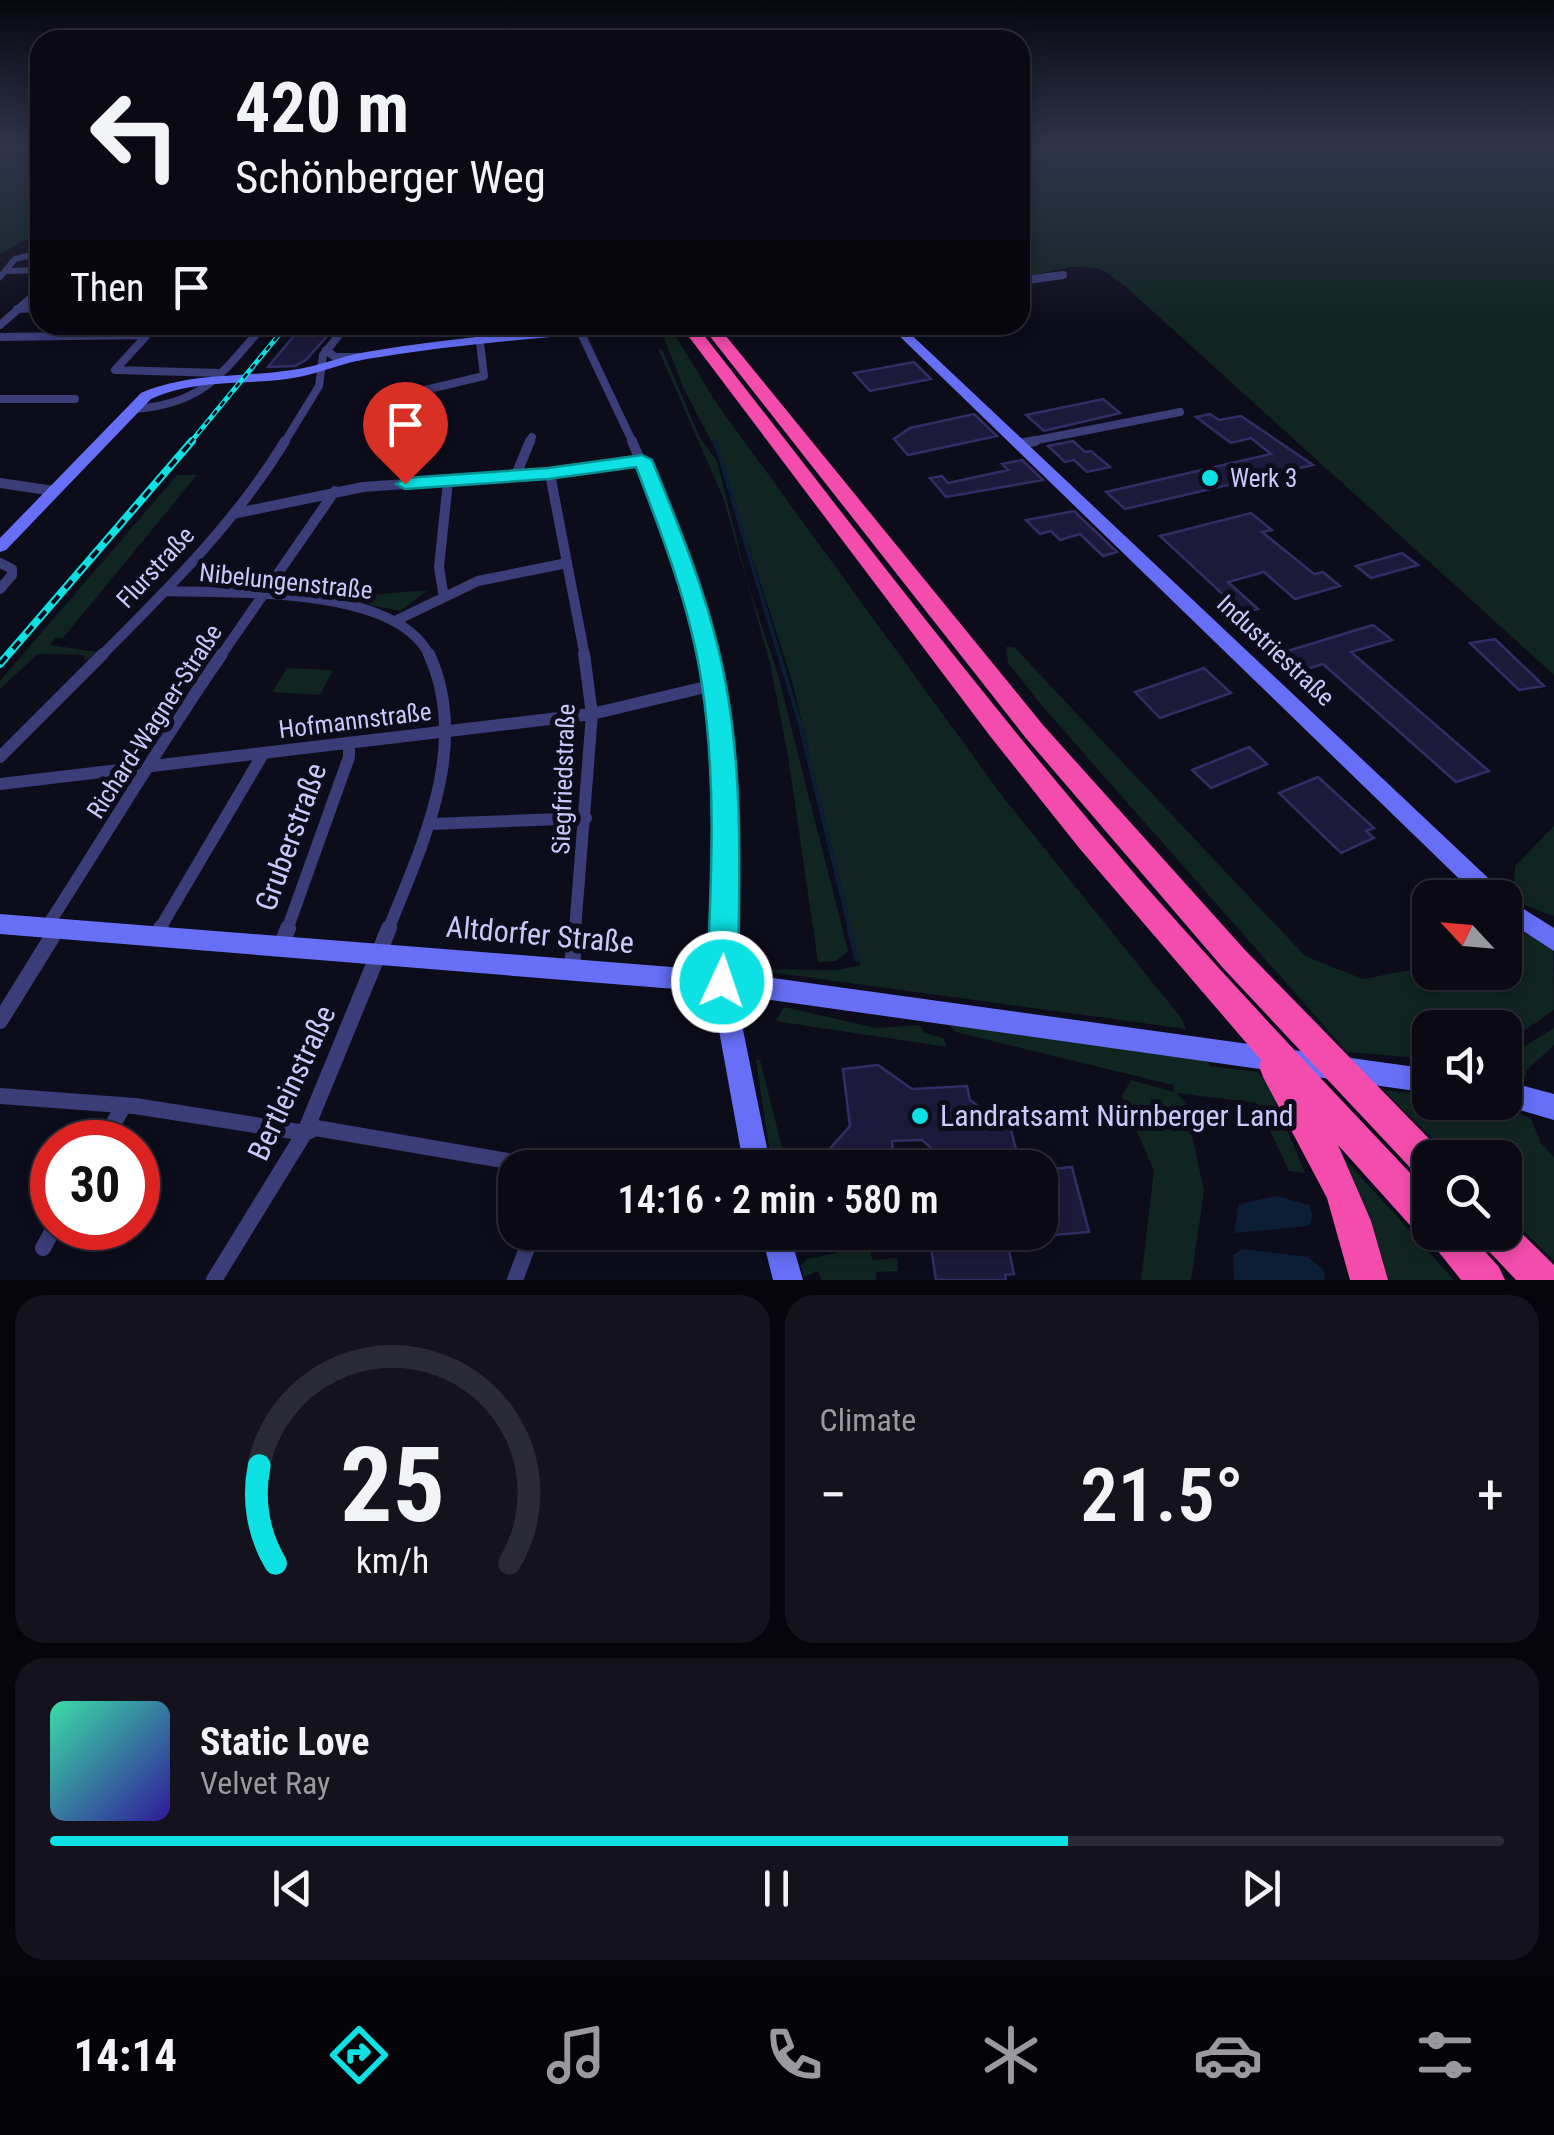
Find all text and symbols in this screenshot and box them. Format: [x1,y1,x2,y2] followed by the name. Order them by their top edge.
[235,67,409,149] text: 420 m
[70,70,200,200] icon: left
[235,151,546,204] text: Schönberger Weg
[164,260,219,315] icon: arrive
[70,266,144,310] text: Then
[363,382,448,485] pin
[378,397,433,452] icon: arrive
[1230,464,1297,493] place label: Werk 3
[1199,467,1221,489] marker: Werk 3
[111,521,200,614] street label: Flurstraße
[198,558,374,605] street label: Nibelungenstraße
[1211,589,1340,712] street label: Industriestraße
[81,619,228,824] street label: Richard-Wagner-Straße
[277,697,433,744] street label: Hofmannstraße
[546,703,581,855] street label: Siegfriedstraße
[248,758,333,915] street label: Gruberstraße
[1412,880,1522,990] north arrow
[1412,880,1522,1250] map controls
[445,909,636,960] street label: Altdorfer Straße
[670,930,774,1034] position arrow
[240,1000,343,1166] street label: Bertleinstraße
[1412,1010,1522,1120] button: sound
[940,1098,1294,1133] place label: Landratsamt Nürnberger Land
[909,1105,931,1127] marker: Landratsamt Nürnberger Land
[30,1120,160,1250] speed limit sign: 30
[1412,1140,1522,1250] button: search
[618,1178,938,1222] text: 14:16 · 2 min · 580 m
[820,1401,916,1439] text: Climate
[340,1425,445,1546] text: 25
[1080,1451,1244,1539] text: 21.5°
[820,1463,847,1527] text: −
[1477,1463,1504,1527] text: +
[355,1540,429,1582] text: km/h
[200,1720,369,1764] text: Static Love
[200,1764,330,1802] text: Velvet Ray
[265,1861,320,1916] icon: previous
[749,1861,804,1916] icon: pause
[1234,1861,1289,1916] icon: next
[324,2020,394,2090] icon: directions
[541,2020,611,2090] icon: music
[759,2020,829,2090] icon: phone
[976,2020,1046,2090] icon: climate
[1193,2020,1263,2090] icon: car
[1410,2020,1480,2090] icon: filters
[74,2029,177,2082] text: 14:14

